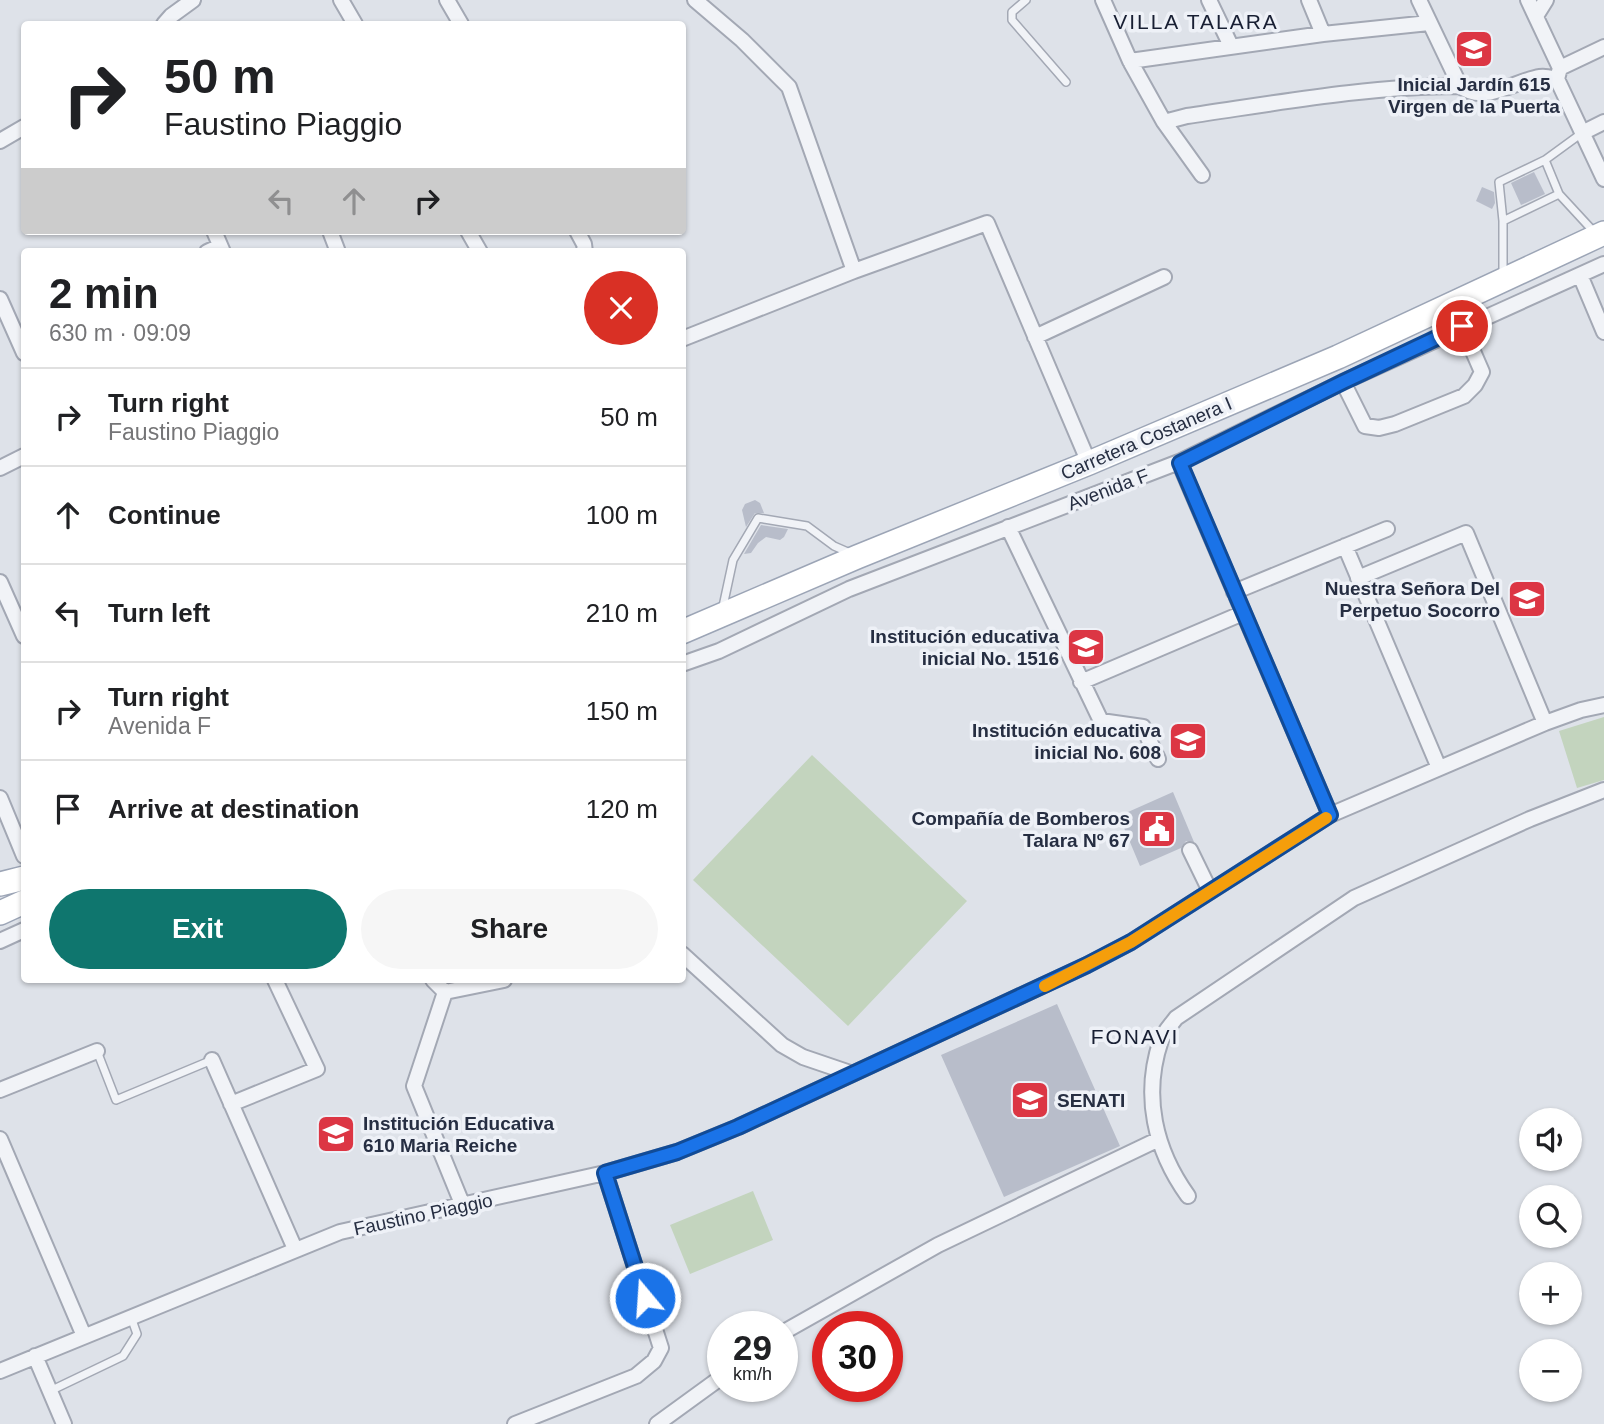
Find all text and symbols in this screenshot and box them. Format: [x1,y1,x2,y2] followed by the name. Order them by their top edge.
[1113,10,1279,33] district label: VILLA TALARA
[1453,28,1495,70] school or university icon: Inicial Jardín 615 Virgen de la Puerta
[49,49,140,140] icon: right
[164,49,276,103] text: 50 m
[1388,74,1560,117] place label: Inicial Jardín 615 Virgen de la Puerta
[164,106,402,142] text: Faustino Piaggio
[262,182,300,220] icon: left
[335,182,373,220] icon: ahead
[408,182,446,220] icon: right
[49,270,159,317] text: 2 min
[584,271,658,345] button: close
[1432,296,1492,356] pin
[1443,307,1481,345] icon: arrive
[49,320,191,346] text: 630 m · 09:09
[108,388,229,418] text: Turn right
[1058,393,1235,484] street label: Carretera Costanera I
[49,398,87,436] icon: right
[600,402,658,432] text: 50 m
[108,419,279,445] text: Faustino Piaggio
[1065,464,1152,515] street label: Avenida F
[49,496,87,534] icon: ahead
[108,500,221,530] text: Continue
[586,500,658,530] text: 100 m
[1325,578,1500,621] place label: Nuestra Señora Del Perpetuo Socorro
[1506,578,1548,620] school or university icon: Nuestra Señora Del Perpetuo Socorro
[49,594,87,632] icon: left
[108,598,210,628] text: Turn left
[586,598,658,628] text: 210 m
[870,626,1059,669] place label: Institución educativa inicial No. 1516
[1065,626,1107,668] school or university icon: Institución educativa inicial No. 1516
[108,682,229,712] text: Turn right
[49,692,87,730] icon: right
[586,696,658,726] text: 150 m
[108,713,211,739] text: Avenida F
[972,720,1161,763] place label: Institución educativa inicial No. 608
[1167,720,1209,762] school or university icon: Institución educativa inicial No. 608
[49,790,87,828] icon: arrive
[108,794,359,824] text: Arrive at destination
[586,794,658,824] text: 120 m
[911,808,1130,851] place label: Compañía de Bomberos Talara Nº 67
[1136,808,1178,850] public building icon: Compañía de Bomberos Talara Nº 67
[49,889,347,969] button: Exit
[361,889,658,969] button: Share
[1091,1025,1179,1048] district label: FONAVI
[1009,1079,1051,1121] school or university icon: SENATI
[1057,1090,1125,1111] place label: SENATI
[1519,1108,1582,1402] map controls
[1519,1108,1582,1171] button: sound
[315,1113,357,1155] school or university icon: Institución Educativa 610 Maria Reiche
[363,1113,555,1156] place label: Institución Educativa 610 Maria Reiche
[1519,1185,1582,1248] button: search
[352,1190,495,1239] street label: Faustino Piaggio
[608,1261,682,1335] position arrow
[1519,1262,1582,1325] button: +
[812,1311,903,1402] speed limit sign: 30
[733,1328,772,1367] text: 29
[1519,1339,1582,1402] button: −
[733,1364,772,1384] text: km/h

